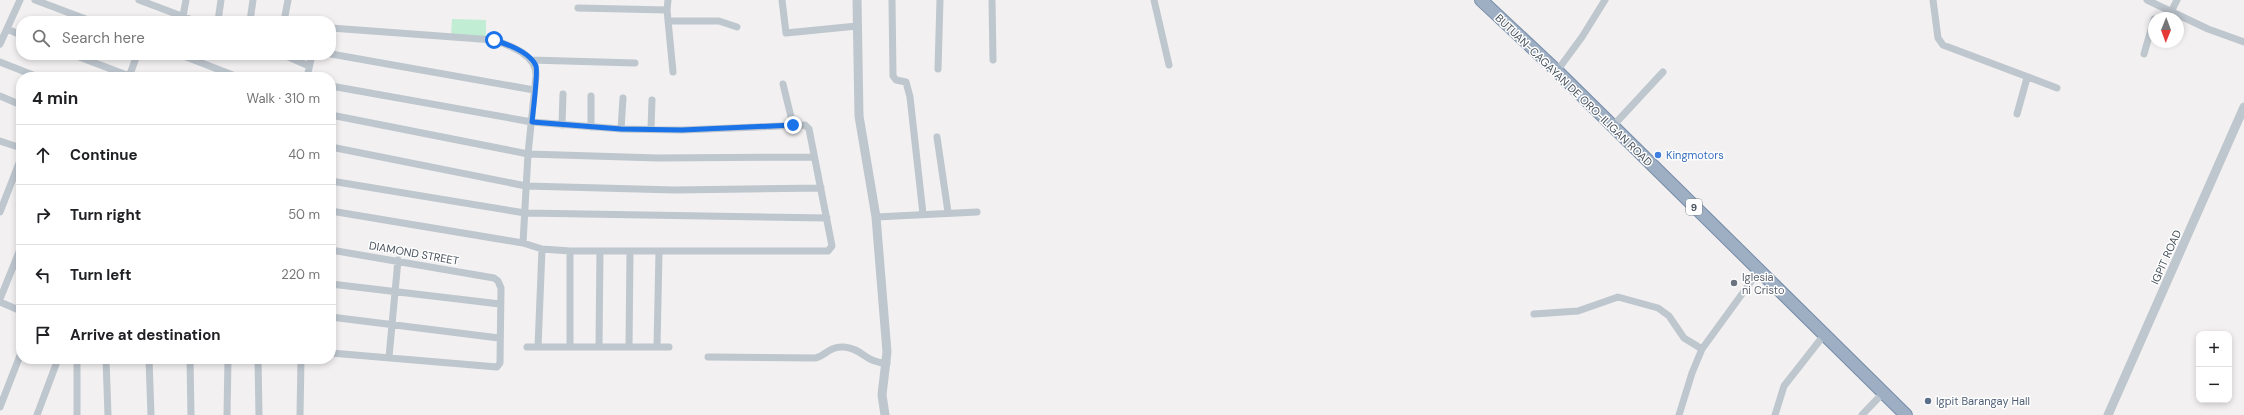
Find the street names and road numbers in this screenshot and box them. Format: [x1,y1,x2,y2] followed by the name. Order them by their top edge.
[1492,11,1656,169] street label: BUTUAN-CAGAYAN DE ORO-ILIGAN ROAD
[1686,199,1702,215] road number: 9
[2148,227,2184,286] street label: IGPIT ROAD
[368,238,460,268] street label: DIAMOND STREET

